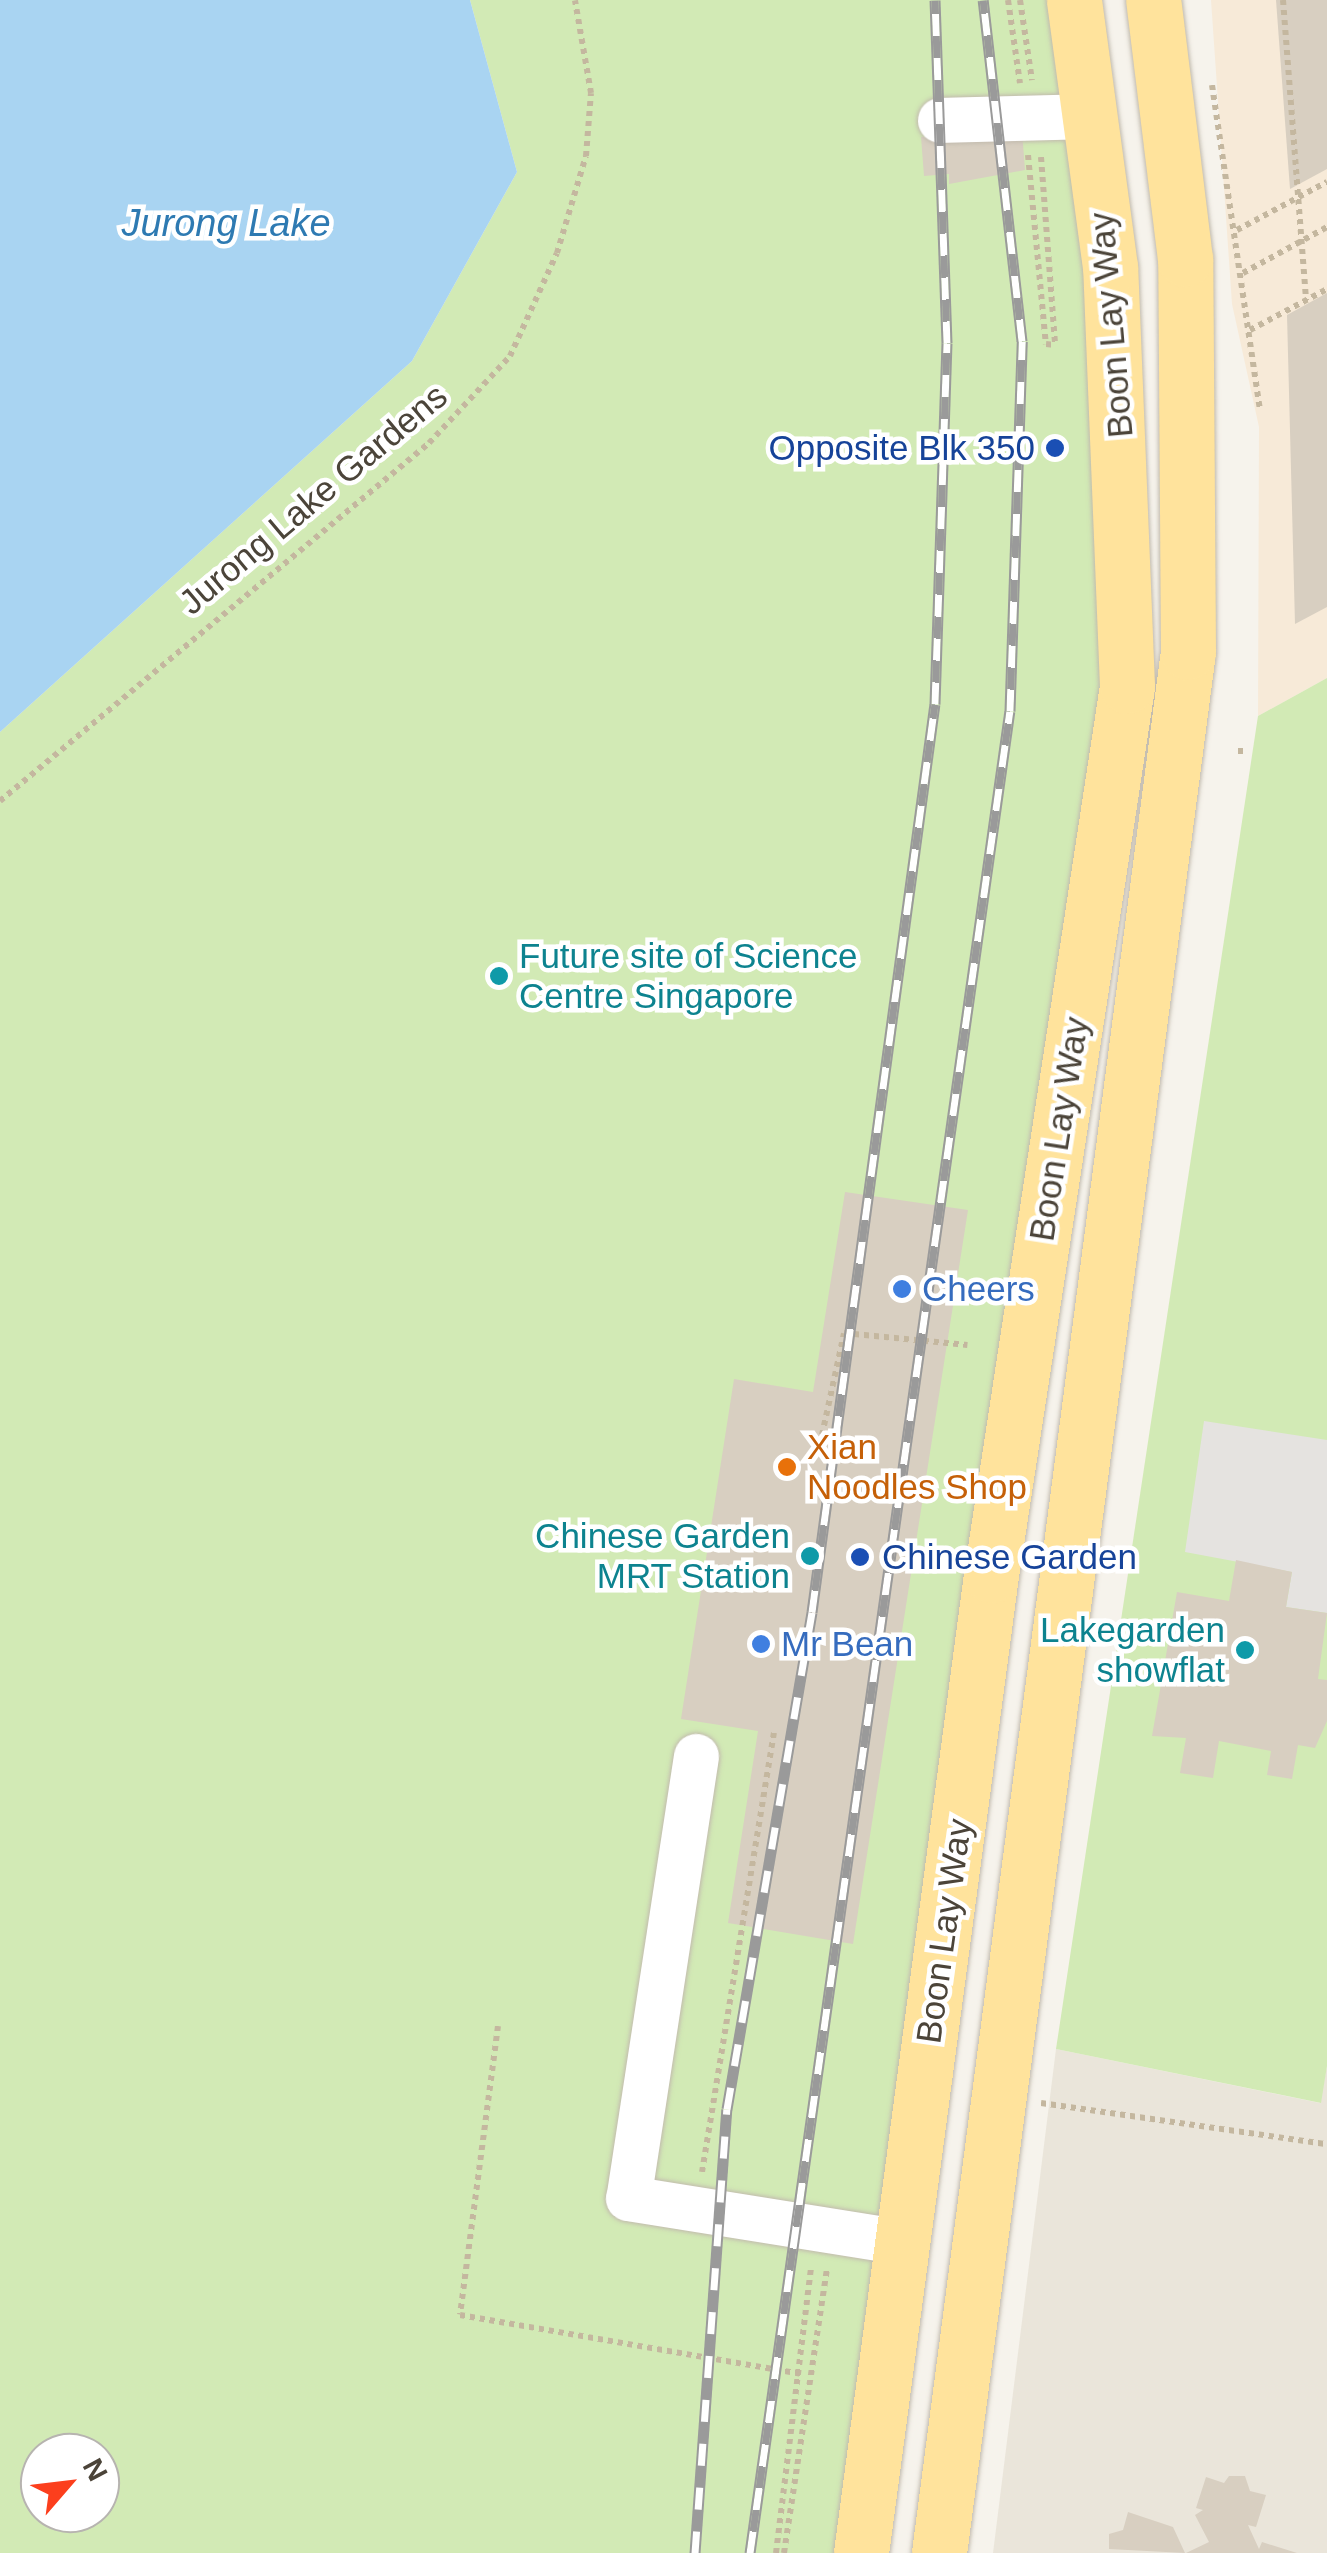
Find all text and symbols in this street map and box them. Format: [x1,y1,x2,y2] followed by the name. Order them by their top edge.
[121,201,331,247] water label: Jurong Lake
[1080,210,1142,440] street label: Boon Lay Way
[171,375,455,623] street label: Jurong Lake Gardens
[768,427,1035,469] place label: Opposite Blk 350
[1044,437,1066,459] marker: Opposite Blk 350
[519,935,857,1017] place label: Future site of Science Centre Singapore
[488,965,510,987] marker: Future site of Science Centre Singapore
[1021,1014,1097,1244] street label: Boon Lay Way
[922,1268,1035,1310] place label: Cheers
[891,1278,913,1300] marker: Cheers
[807,1426,1027,1508] place label: Xian Noodles Shop
[776,1456,798,1478] marker: Xian Noodles Shop
[535,1515,790,1597] place label: Chinese Garden MRT Station
[882,1536,1137,1578] place label: Chinese Garden
[847,1544,873,1570] marker: Chinese Garden
[799,1545,821,1567] marker: Chinese Garden MRT Station
[1040,1609,1225,1691] place label: Lakegarden showflat
[781,1623,913,1665] place label: Mr Bean
[750,1633,772,1655] marker: Mr Bean
[1234,1639,1256,1661] marker: Lakegarden showflat
[907,1816,981,2046] street label: Boon Lay Way
[20,2433,120,2533] north arrow
[77,2453,114,2486] text: N

